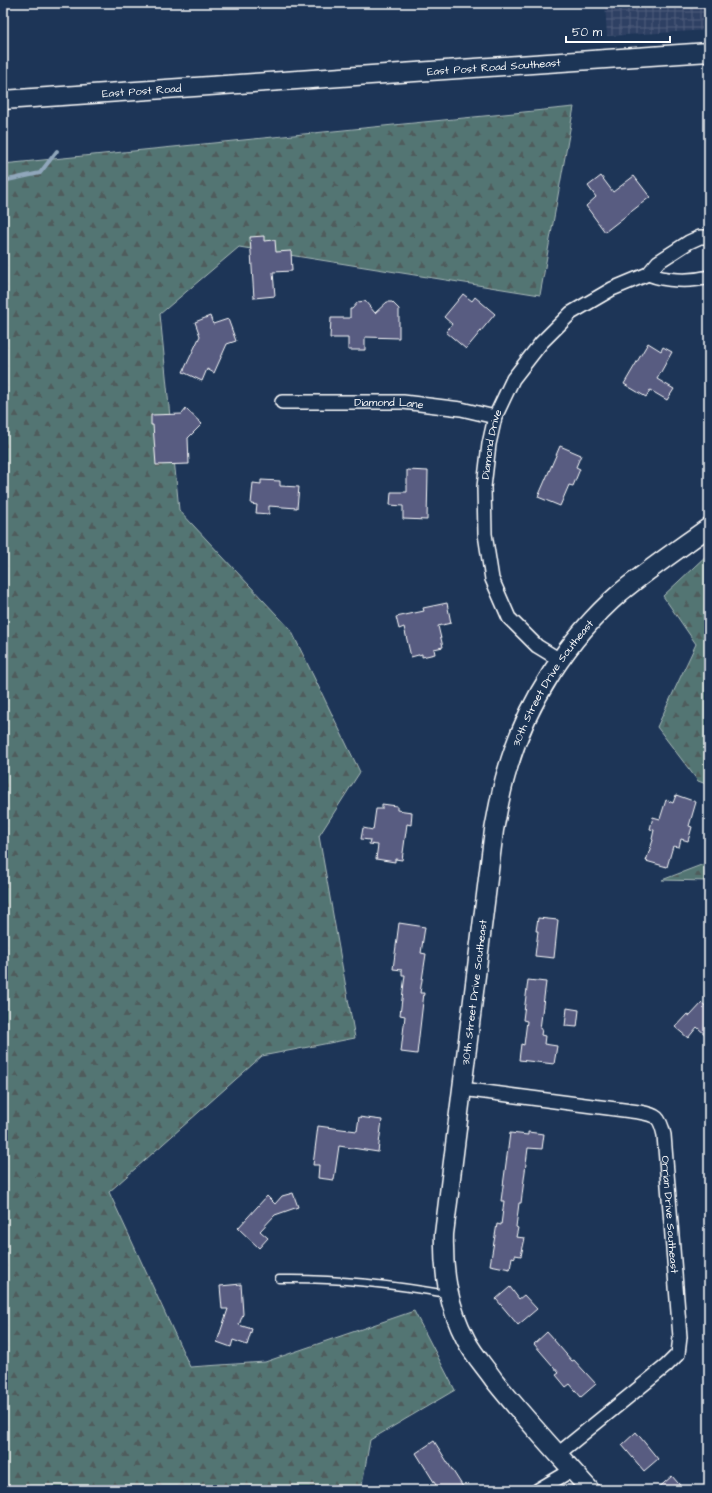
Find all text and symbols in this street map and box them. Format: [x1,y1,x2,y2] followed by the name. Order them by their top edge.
[566,18,670,44] scale bar
[572,24,603,41] text: 50 m
[426,55,562,79] street label: East Post Road Southeast
[102,81,182,101] street label: East Post Road
[354,395,424,412] street label: Diamond Lane
[478,407,506,480] street label: Diamond Drive
[509,616,597,748] street label: 30th Street Drive Southeast
[458,918,491,1066] street label: 30th Street Drive Southeast
[658,1155,682,1274] street label: Orrian Drive Southeast

